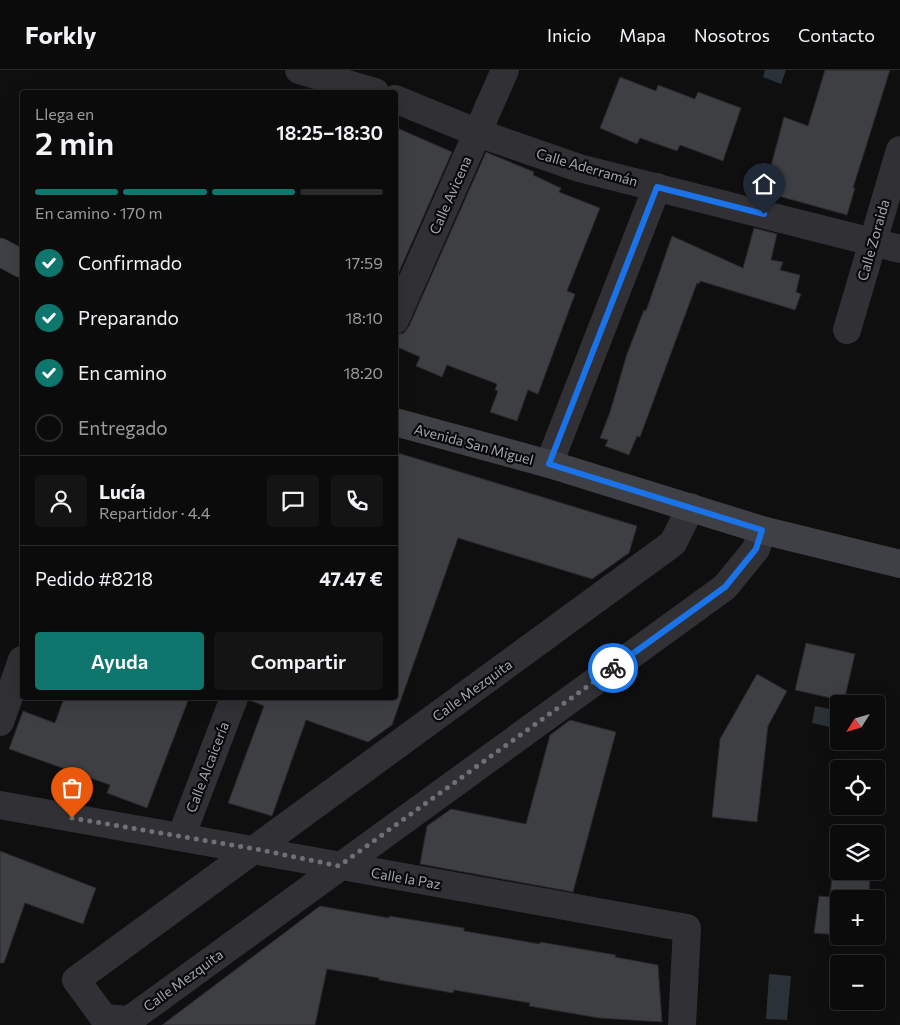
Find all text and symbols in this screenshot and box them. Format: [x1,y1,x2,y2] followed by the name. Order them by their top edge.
[25,20,96,49] text: Forkly
[547,24,591,46] text: Inicio
[619,24,666,46] text: Mapa
[694,24,770,46] text: Nosotros
[798,24,875,46] text: Contacto
[35,104,94,123] text: Llega en
[276,121,383,144] text: 18:25–18:30
[35,122,114,162] text: 2 min
[534,144,640,190] street label: Calle Aderramán
[425,153,475,237] street label: Calle Avicena
[743,163,785,214] pin
[750,170,778,198] icon: home
[853,197,893,283] street label: Calle Zoraida
[35,203,162,222] text: En camino · 170 m
[35,249,63,277] icon: check
[78,251,182,274] text: Confirmado
[345,253,383,272] text: 17:59
[35,304,63,332] icon: check
[78,306,179,329] text: Preparando
[345,308,383,327] text: 18:10
[35,359,63,387] icon: check
[78,361,167,384] text: En camino
[343,363,383,382] text: 18:20
[78,416,168,439] text: Entregado
[413,420,535,468] street label: Avenida San Miguel
[35,475,87,527] button: person
[267,475,319,527] button: chat
[331,475,383,527] button: phone
[99,480,145,503] text: Lucía
[99,503,210,522] text: Repartidor · 4.4
[35,567,153,590] text: Pedido #8218
[319,567,383,590] text: 47.47 €
[35,632,204,690] button: Ayuda
[214,632,383,690] button: Compartir
[588,643,638,693] courier
[599,654,627,682] icon: bike
[429,655,515,725] street label: Calle Mezquita
[830,695,885,750] north arrow
[830,695,885,1010] map controls
[182,719,232,815] street label: Calle Alcaicería
[830,760,885,815] button: locate
[51,767,93,818] pin
[58,774,86,802] icon: bag
[830,825,885,880] button: layers
[370,863,442,893] street label: Calle la Paz
[830,890,885,945] button: +
[140,945,226,1015] street label: Calle Mezquita
[830,955,885,1010] button: −

